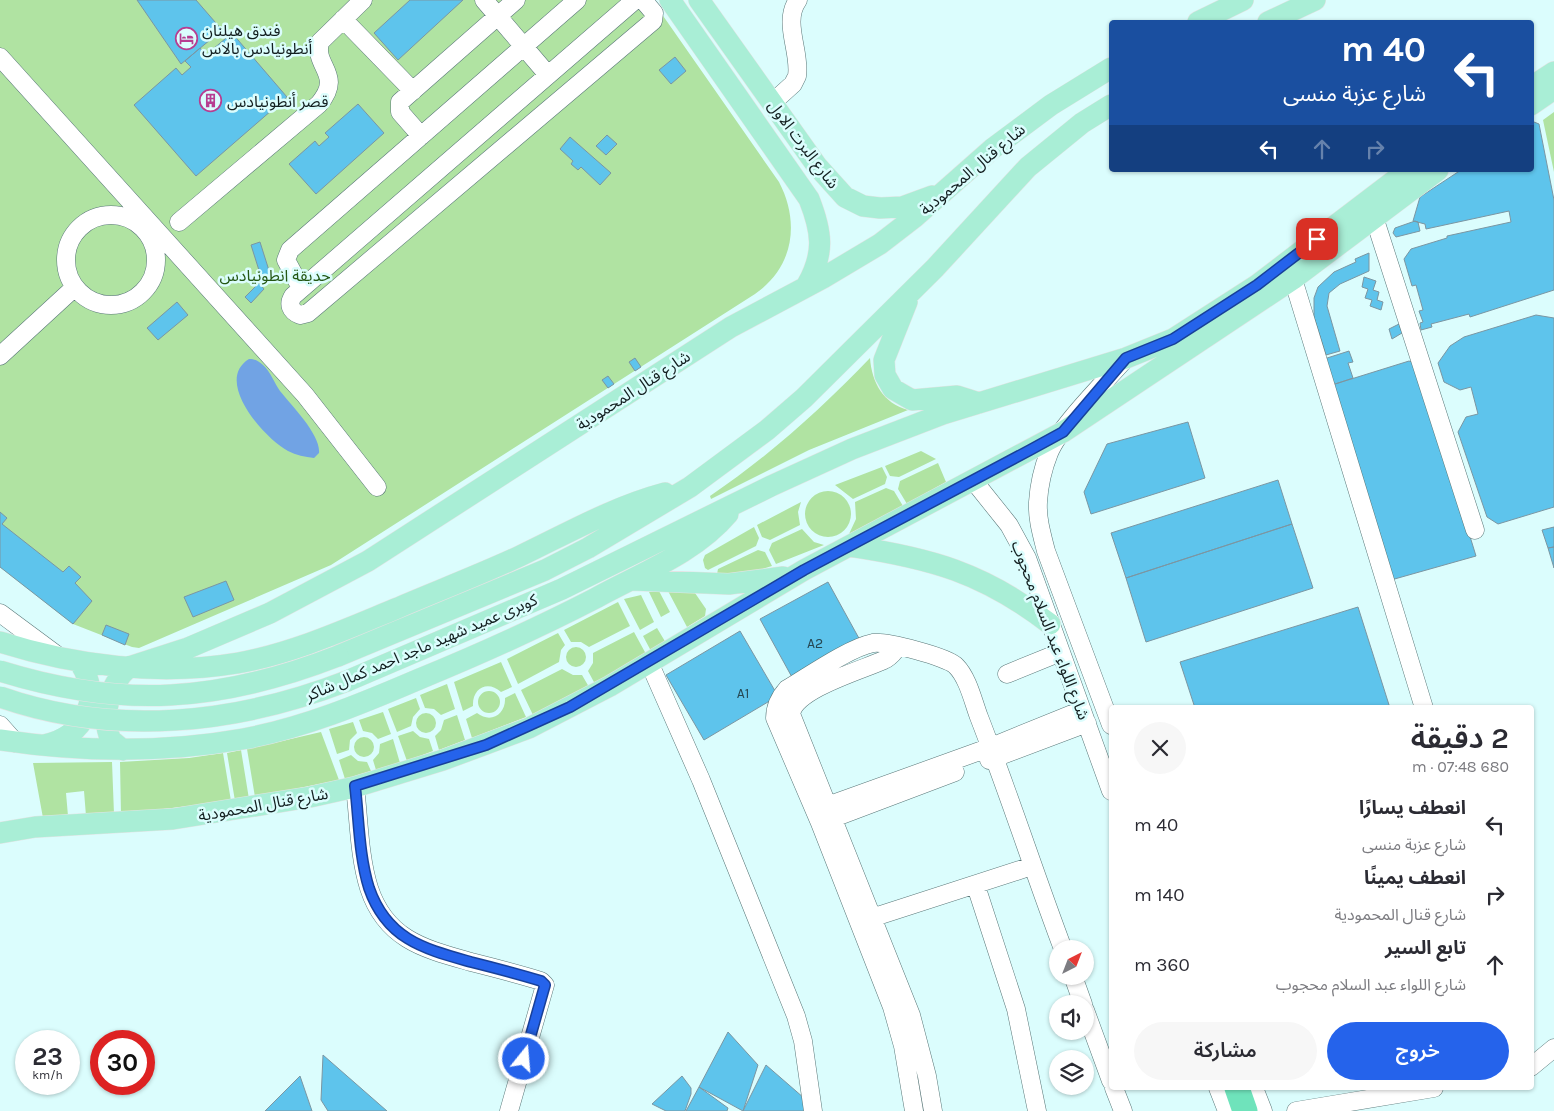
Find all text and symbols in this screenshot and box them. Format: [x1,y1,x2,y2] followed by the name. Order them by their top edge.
[202,21,312,58] place label: فندق هيلنان أنطونيادس بالاس
[174,27,198,51] hotel icon: فندق هيلنان أنطونيادس بالاس
[1341,29,1426,70] text: 40 m
[1444,40,1509,105] icon: left
[1283,81,1426,107] text: شارع عزبة منسى
[199,89,223,113] building icon: قصر أنطونيادس
[227,92,328,111] place label: قصر أنطونيادس
[762,96,843,194] street label: شارع البرت الاول
[916,120,1031,221] street label: شارع قنال المحمودية
[1255,135,1283,163] icon: left
[1308,135,1336,163] icon: ahead
[1361,135,1389,163] icon: right
[1296,218,1338,260] pin
[1303,225,1331,253] icon: arrive
[219,266,331,285] park label: حديقة انطونيادس
[573,347,695,437] street label: شارع قنال المحمودية
[1005,538,1093,723] street label: شارع اللواء عبد السلام محجوب
[301,590,541,706] street label: كوبرى عميد شهيد ماجد احمد كمال شاكر
[807,635,823,652] house number: A2
[737,685,749,702] house number: A1
[1411,720,1509,756] text: 2 دقيقة
[1134,722,1186,774] button: close
[1412,757,1509,776] text: 680 m · 07:48
[197,784,330,828] street label: شارع قنال المحمودية
[1359,797,1466,819] text: انعطف يسارًا
[1481,811,1509,839] icon: left
[1134,814,1178,836] text: 40 m
[1362,835,1466,854] text: شارع عزبة منسى
[1364,867,1466,889] text: انعطف يمينًا
[1481,881,1509,909] icon: right
[1134,884,1184,906] text: 140 m
[1334,905,1466,924] text: شارع قنال المحمودية
[1385,937,1466,959] text: تابع السير
[1049,940,1094,985] north arrow
[1049,940,1094,1095] map controls
[1481,951,1509,979] icon: ahead
[1134,954,1190,976] text: 360 m
[1276,975,1466,994] text: شارع اللواء عبد السلام محجوب
[1049,995,1094,1040] button: sound
[1134,1022,1317,1080] button: مشاركة
[1327,1022,1509,1080] button: خروج
[90,1030,155,1095] speed limit sign: 30
[497,1032,549,1084] position arrow
[32,1042,63,1071] text: 23
[1049,1050,1094,1095] button: layers
[32,1068,63,1082] text: km/h

